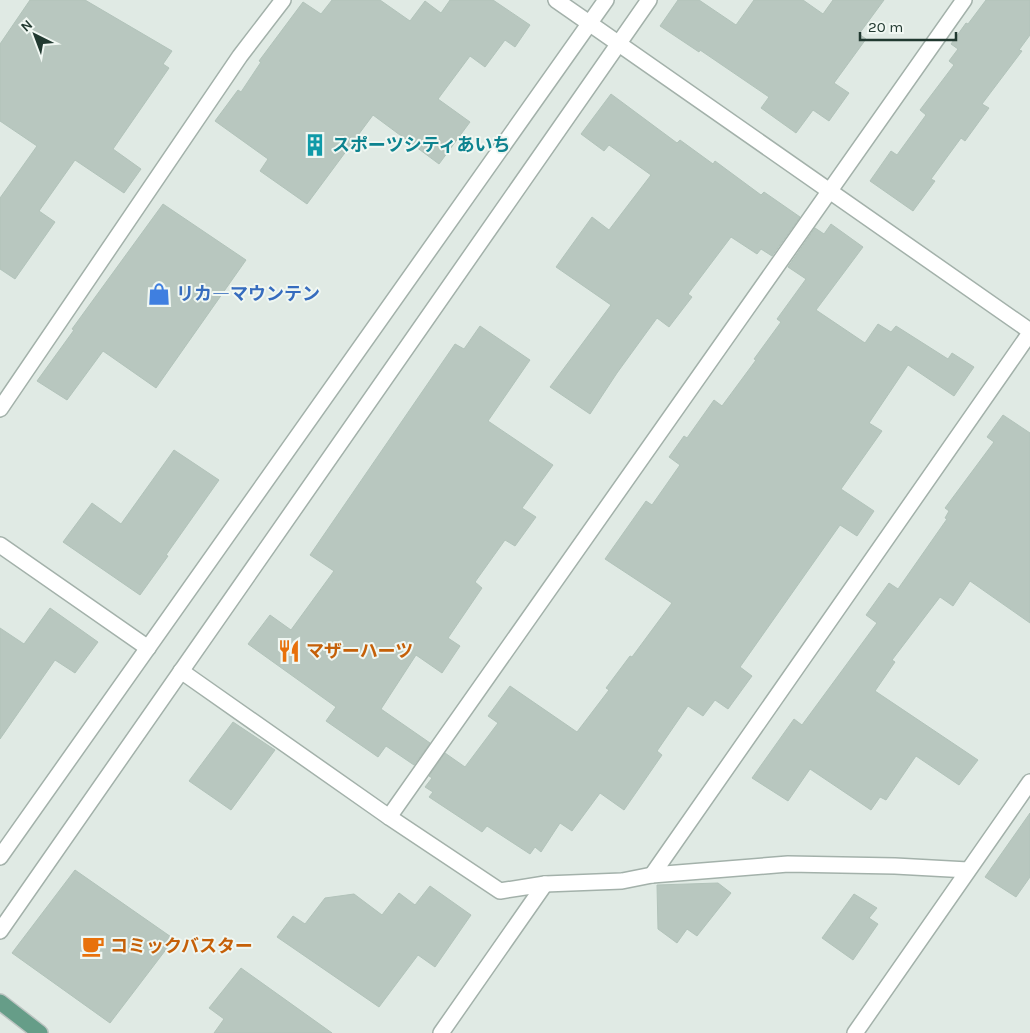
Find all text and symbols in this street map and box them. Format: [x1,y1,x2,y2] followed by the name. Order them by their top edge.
[10,10,60,60] north arrow
[860,10,956,42] scale bar
[17,16,36,35] text: N
[868,18,903,36] text: 20 m
[302,132,328,158] building icon: スポーツシティあいち
[332,134,511,156] place label: スポーツシティあいち
[146,281,172,307] shop icon: リカ―マウンテン
[176,283,320,305] place label: リカ―マウンテン
[276,638,302,664] restaurant icon: マザーハーツ
[306,640,413,662] place label: マザーハーツ
[80,933,106,959] cafe icon: コミックバスター
[110,935,253,957] place label: コミックバスター

